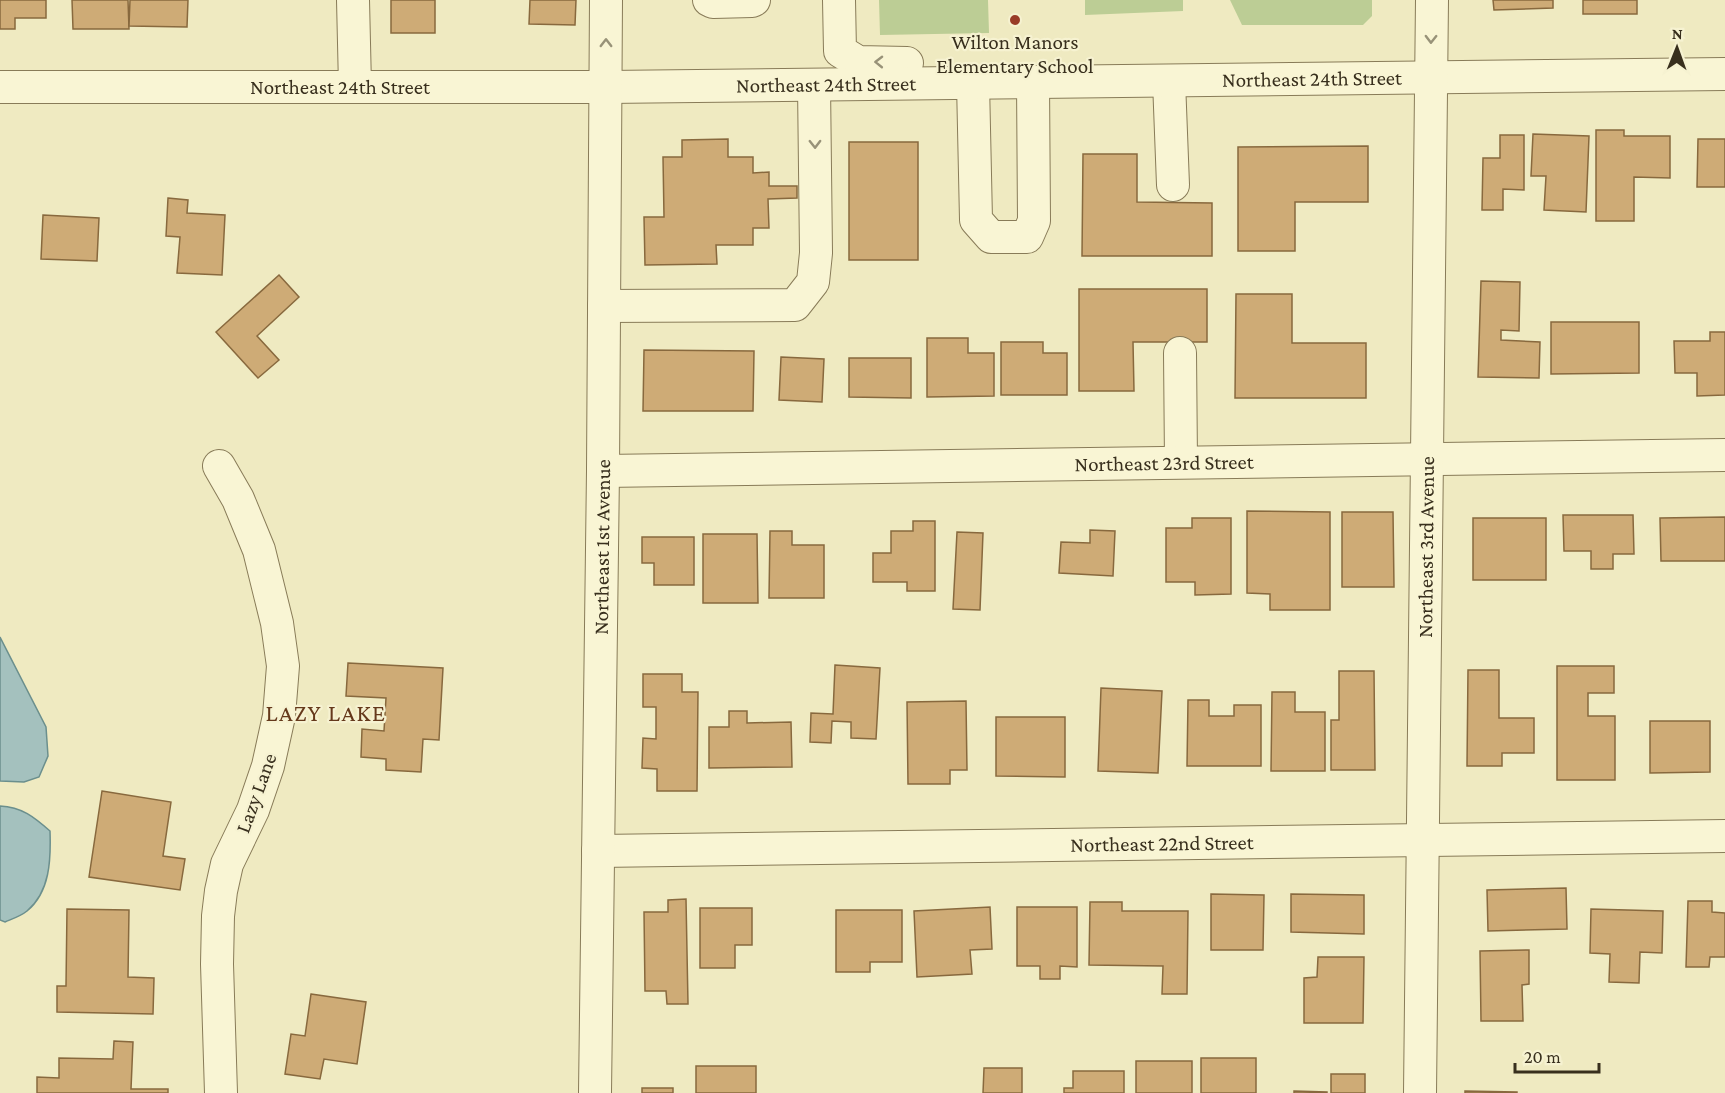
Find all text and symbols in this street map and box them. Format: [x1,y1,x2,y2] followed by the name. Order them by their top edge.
[1008,13,1022,27] marker: Wilton Manors Elementary School
[1647,18,1707,78] north arrow
[1672,25,1683,42] text: N
[936,30,1094,78] place label: Wilton Manors Elementary School
[1425,35,1437,44] one-way arrow
[600,39,612,48] one-way arrow
[874,56,883,69] one-way arrow
[1222,66,1403,92] street label: Northeast 24th Street
[736,71,917,97] street label: Northeast 24th Street
[250,75,431,99] street label: Northeast 24th Street
[809,139,821,148] one-way arrow
[1074,450,1255,476] street label: Northeast 23rd Street
[1413,456,1439,638] street label: Northeast 3rd Avenue
[589,459,615,635] street label: Northeast 1st Avenue
[266,699,386,726] district label: LAZY LAKE
[230,750,282,836] street label: Lazy Lane
[1070,830,1255,857] street label: Northeast 22nd Street
[1515,1036,1599,1074] scale bar
[1524,1047,1561,1067] text: 20 m

